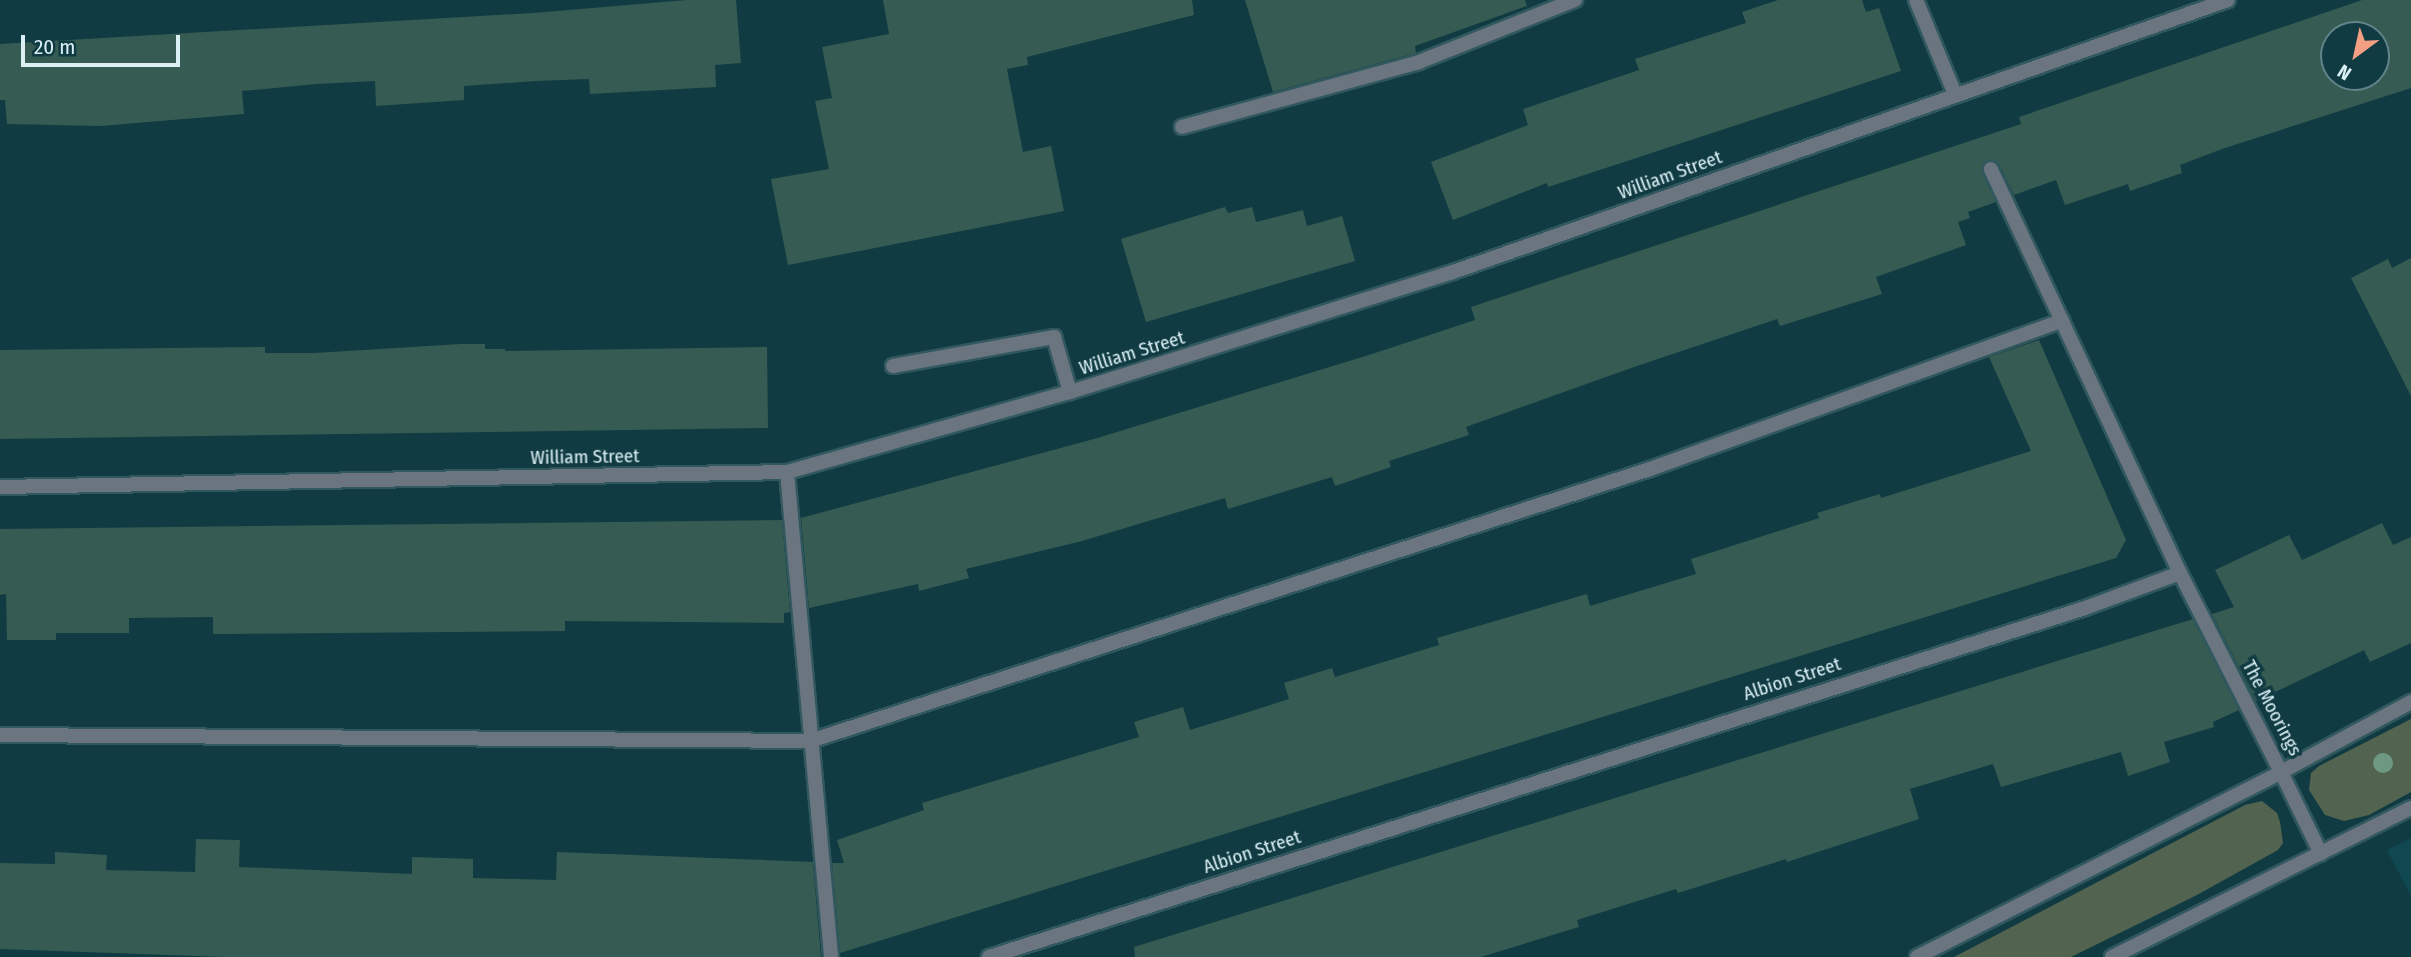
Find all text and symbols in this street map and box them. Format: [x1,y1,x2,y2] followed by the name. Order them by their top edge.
[24,21,184,65] scale bar
[2320,21,2390,91] north arrow
[34,34,75,60] text: 20 m
[2333,60,2355,85] text: N
[1615,146,1725,204] street label: William Street
[1077,326,1187,380] street label: William Street
[530,445,640,469] street label: William Street
[1740,653,1844,705] street label: Albion Street
[2237,657,2307,759] street label: The Moorings
[1200,826,1304,878] street label: Albion Street

